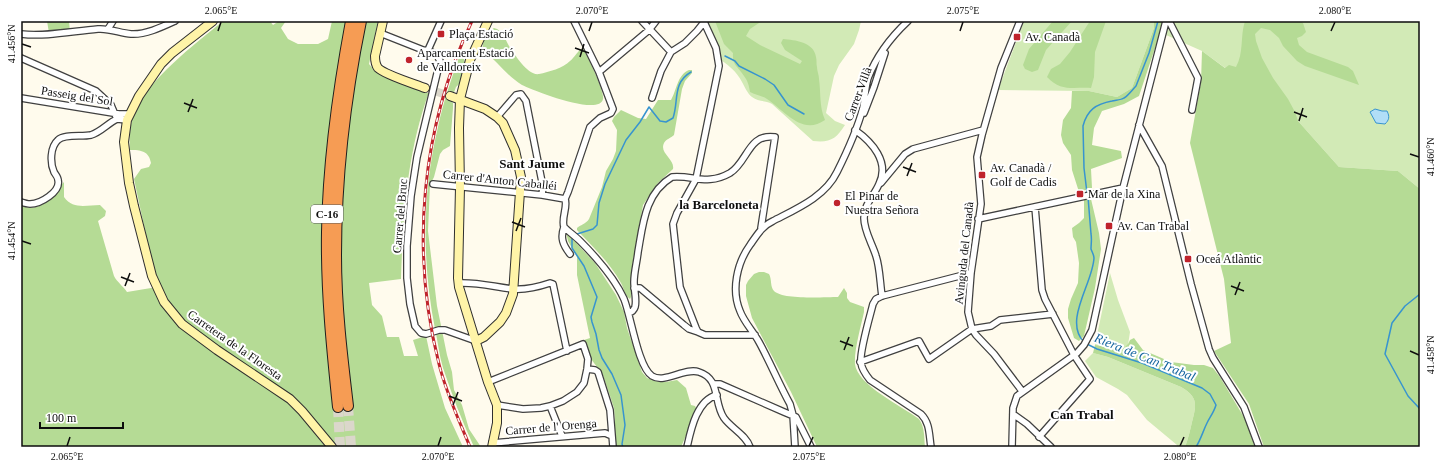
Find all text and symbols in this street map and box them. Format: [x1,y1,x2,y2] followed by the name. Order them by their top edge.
[205,5,237,16] text: 2.065°E
[576,5,608,16] text: 2.070°E
[947,5,979,16] text: 2.075°E
[1319,5,1351,16] text: 2.080°E
[6,25,17,63] text: 41.456°N
[449,27,513,41] place label: Plaça Estació
[436,29,446,39] marker: Plaça Estació
[1025,30,1081,44] place label: Av. Canadà
[1012,32,1022,42] marker: Av. Canadà
[417,46,514,74] place label: Aparcament Estació de Valldoreix
[404,55,414,65] marker: Aparcament Estació de Valldoreix
[841,64,875,123] street label: Carrer Villà
[40,83,115,109] street label: Passeig del Sol
[1425,138,1436,176] text: 41.460°N
[499,156,565,171] district label: Sant Jaume
[990,161,1057,189] place label: Av. Canadà / Golf de Cadis
[442,167,558,193] street label: Carrer d'Anton Caballéi
[977,170,987,180] marker: Av. Canadà / Golf de Cadis
[390,178,410,254] street label: Carrer del Bruc
[1088,187,1161,201] place label: Mar de la Xina
[845,189,919,217] place label: El Pinar de Nuestra Señora
[1075,189,1085,199] marker: Mar de la Xina
[679,197,759,212] district label: la Barceloneta
[832,198,842,208] marker: El Pinar de Nuestra Señora
[952,200,976,305] street label: Avinguda del Canadà
[311,205,343,223] road number: C-16
[1117,219,1190,233] place label: Av. Can Trabal
[1104,221,1114,231] marker: Av. Can Trabal
[6,222,17,260] text: 41.454°N
[1196,252,1262,266] place label: Oceá Atlàntic
[1183,254,1193,264] marker: Oceá Atlàntic
[185,307,286,383] street label: Carretera de la Floresta
[1092,330,1198,384] water label: Riera de Can Trabal
[1425,336,1436,374] text: 41.458°N
[40,404,123,430] scale bar
[1050,407,1114,422] district label: Can Trabal
[46,411,77,425] text: 100 m
[505,416,598,438] street label: Carrer de l' Orenga
[51,451,83,462] text: 2.065°E
[422,451,454,462] text: 2.070°E
[793,451,825,462] text: 2.075°E
[1164,451,1196,462] text: 2.080°E

